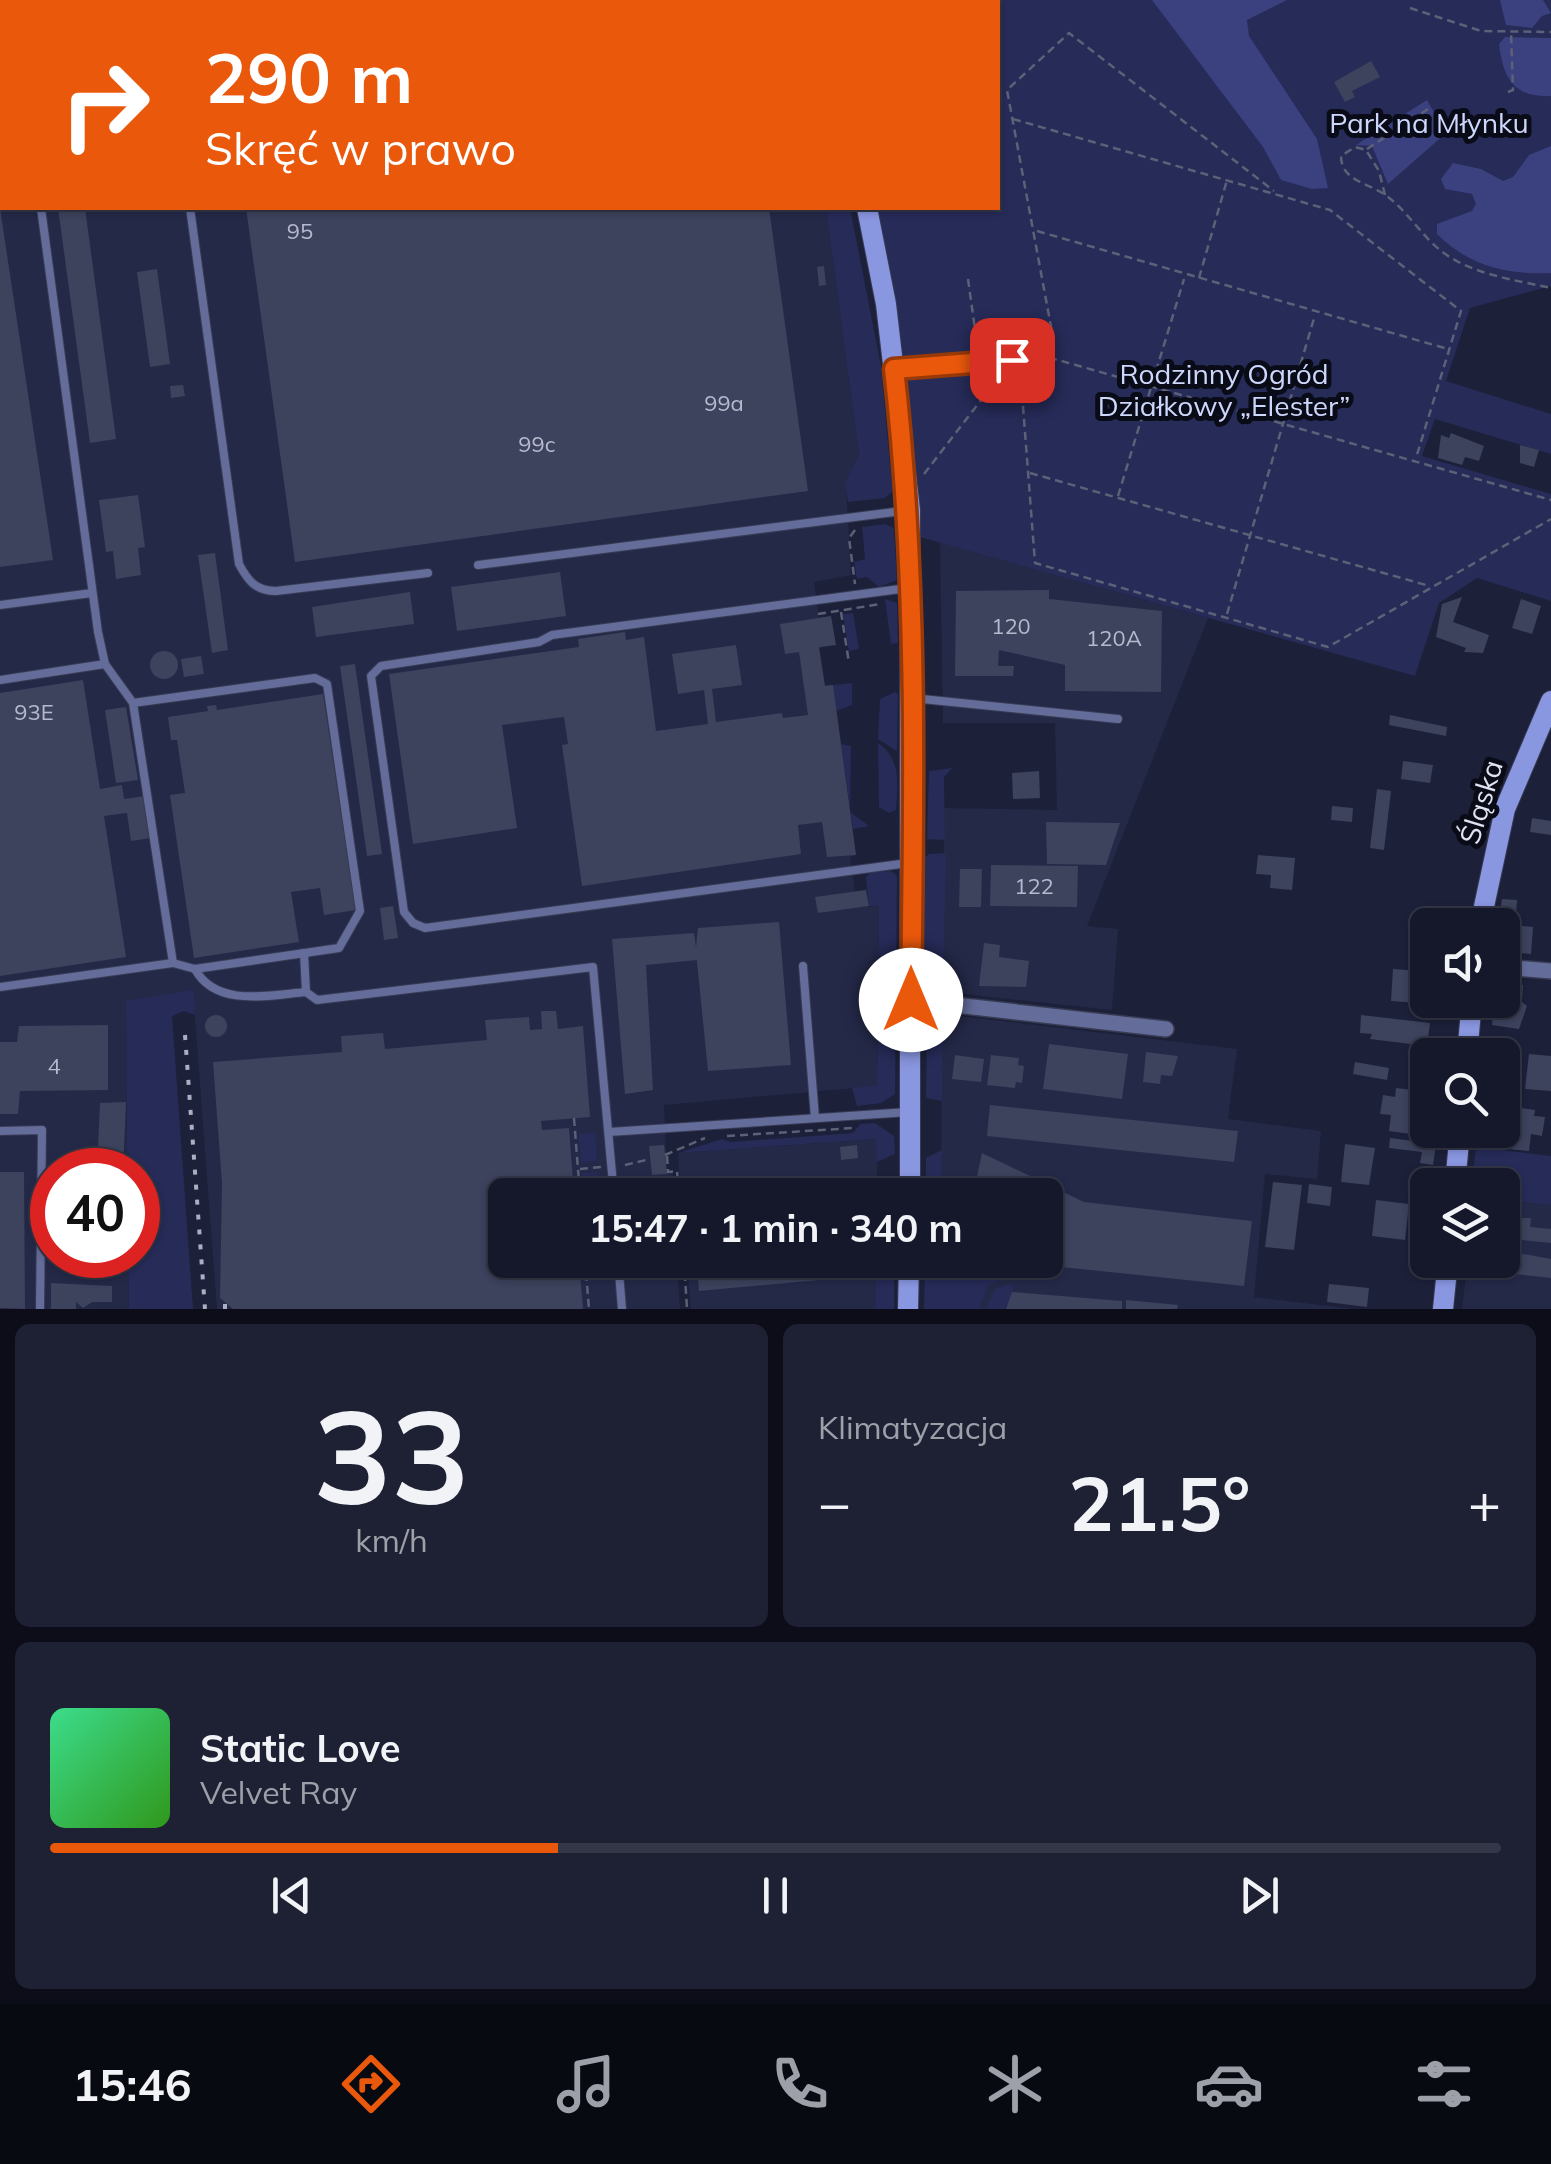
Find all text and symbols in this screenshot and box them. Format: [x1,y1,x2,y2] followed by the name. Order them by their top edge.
[205,33,413,121] text: 290 m
[40,40,170,170] icon: right
[1329,105,1529,140] park label: Park na Młynku
[205,120,516,176] text: Skręć w prawo
[287,217,313,245] house number: 95
[970,318,1055,403] pin
[985,333,1040,388] icon: arrive
[1098,356,1350,423] park label: Rodzinny Ogród Działkowy „Elester”
[704,389,744,417] house number: 99a
[518,430,556,458] house number: 99c
[991,612,1031,640] house number: 120
[1086,624,1142,652] house number: 120A
[14,698,54,726] house number: 93E
[1451,756,1510,848] street label: Śląska
[1014,872,1054,900] house number: 122
[1410,908,1520,1278] map controls
[1410,908,1520,1018] button: sound
[859,948,963,1052] position arrow
[1410,1038,1520,1148] button: search
[47,1052,61,1080] house number: 4
[30,1148,160,1278] speed limit sign: 40
[1410,1168,1520,1278] button: layers
[588,1204,963,1252] text: 15:47 · 1 min · 340 m
[313,1373,470,1537] text: 33
[818,1407,1007,1447] text: Klimatyzacja
[1068,1456,1251,1550] text: 21.5°
[818,1468,851,1537] text: −
[1468,1468,1501,1537] text: +
[355,1520,428,1560] text: km/h
[200,1724,401,1772] text: Static Love
[200,1772,357,1812] text: Velvet Ray
[264,1868,319,1923] icon: previous
[748,1868,803,1923] icon: pause
[1232,1868,1287,1923] icon: next
[336,2049,406,2119] icon: directions
[551,2049,621,2119] icon: music
[765,2049,835,2119] icon: phone
[980,2049,1050,2119] icon: climate
[1194,2049,1264,2119] icon: car
[1409,2049,1479,2119] icon: filters
[72,2056,191,2112] text: 15:46

